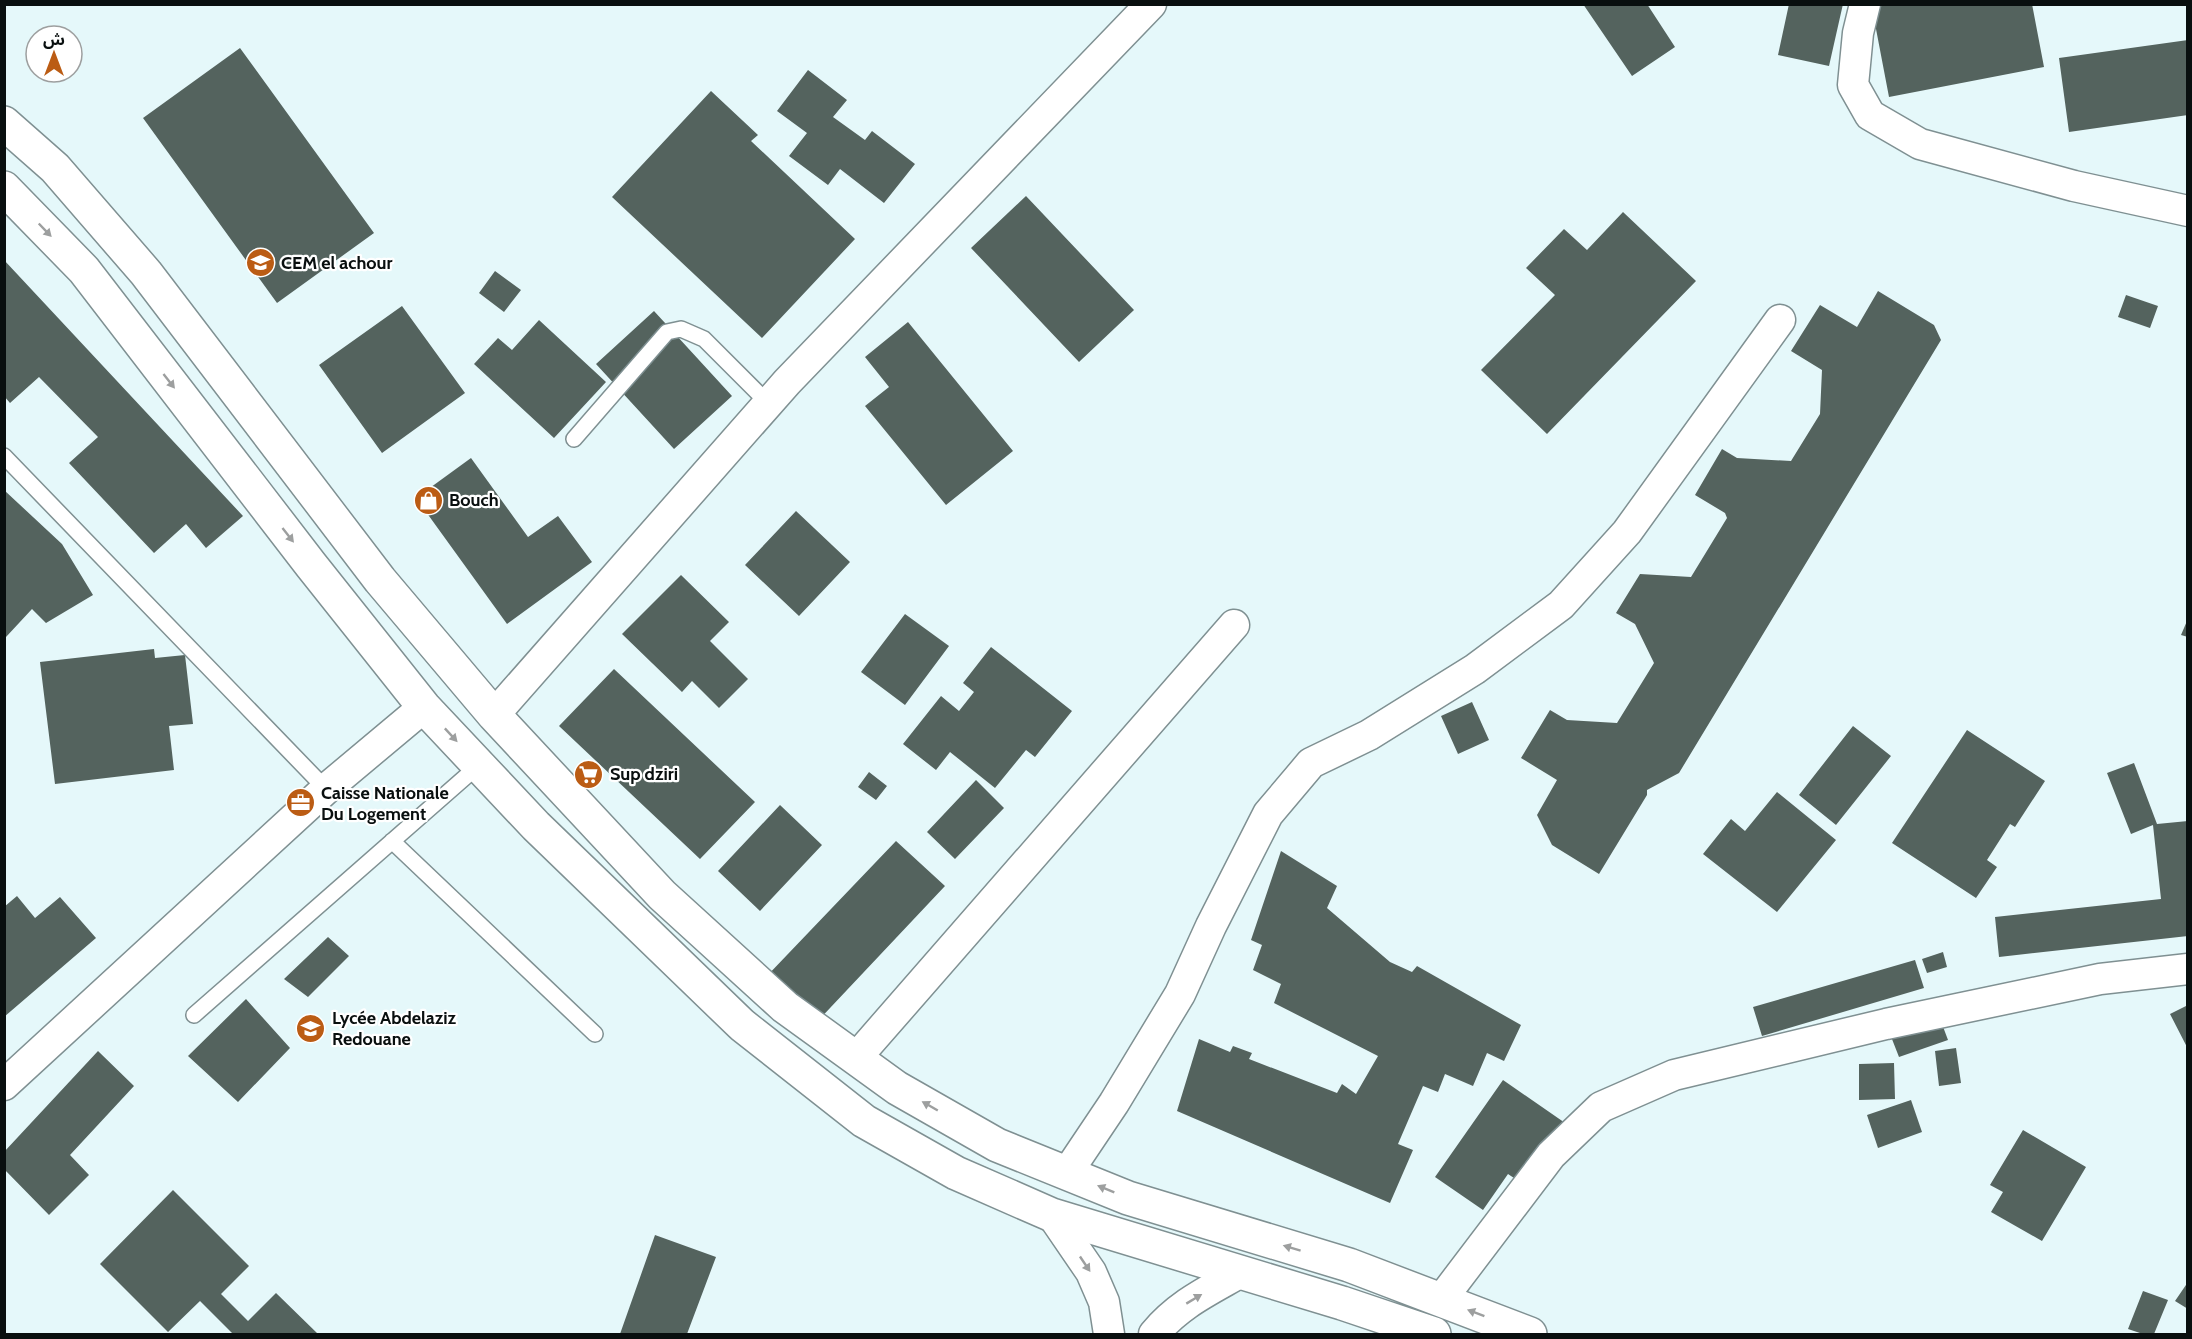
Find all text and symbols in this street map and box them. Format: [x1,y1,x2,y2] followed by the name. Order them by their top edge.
[24,24,84,84] north arrow
[43,30,65,49] text: ش
[38,223,52,238] one-way arrow
[244,247,276,279] school or university icon: CEM el achour
[281,252,393,274] place label: CEM el achour
[162,373,174,388] one-way arrow
[412,484,444,516] shop icon: Bouch
[449,489,499,511] place label: Bouch
[281,527,294,543] one-way arrow
[443,728,457,742] one-way arrow
[573,758,605,790] supermarket icon: Sup dziri
[610,763,678,785] place label: Sup dziri
[321,782,449,825] place label: Caisse Nationale Du Logement
[284,787,316,819] office icon: Caisse Nationale Du Logement
[332,1007,457,1050] place label: Lycée Abdelaziz Redouane
[295,1012,327,1044] school or university icon: Lycée Abdelaziz Redouane
[922,1101,938,1112] one-way arrow
[1097,1184,1115,1194] one-way arrow
[1283,1243,1301,1252] one-way arrow
[1079,1255,1091,1271] one-way arrow
[1186,1293,1202,1304] one-way arrow
[1467,1308,1485,1318] one-way arrow

